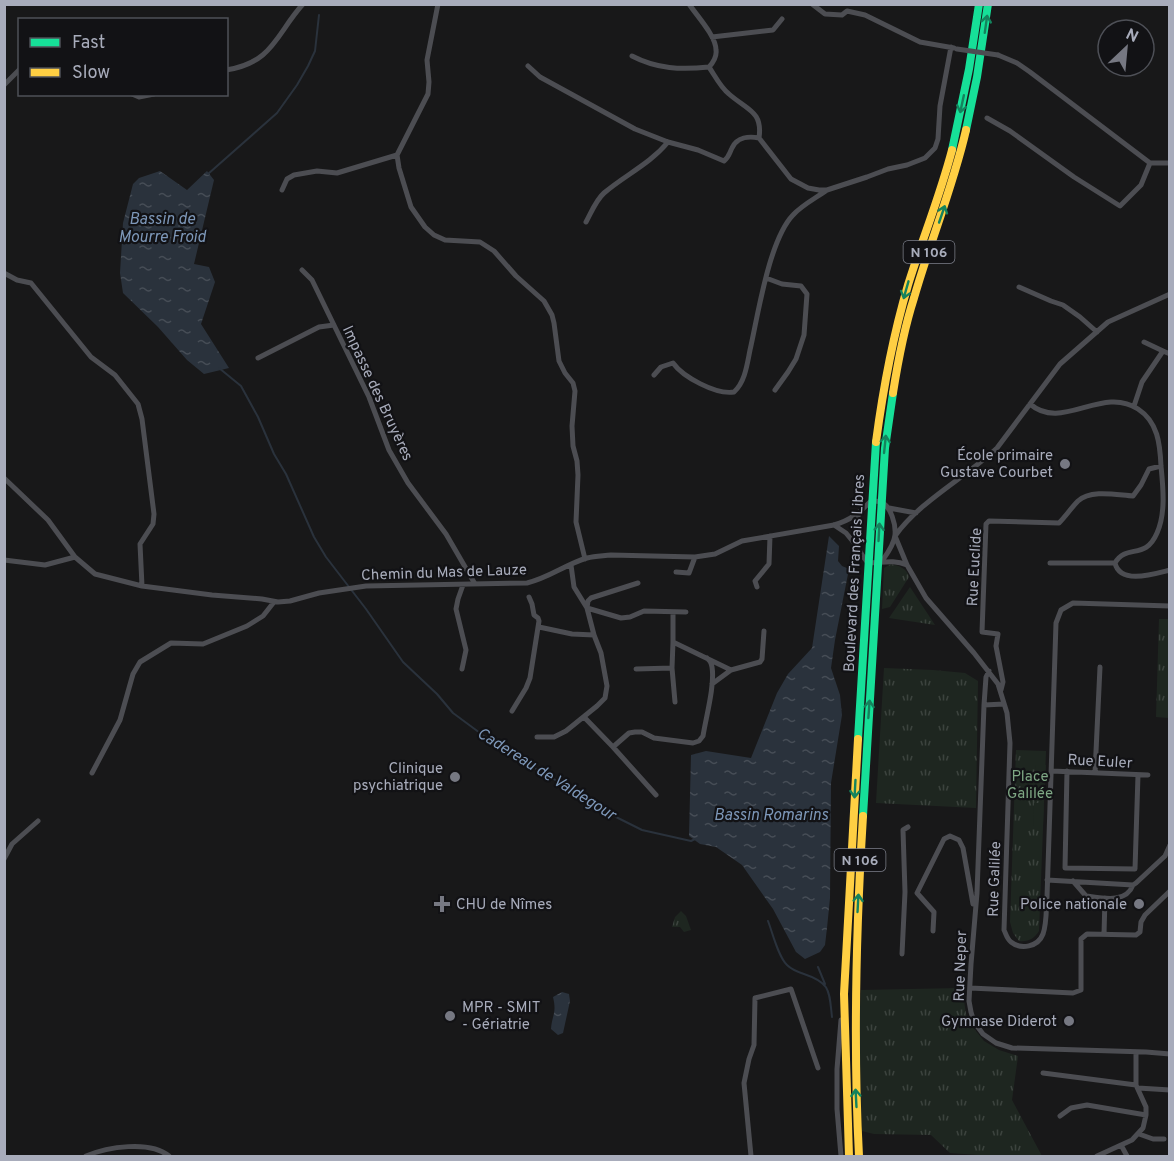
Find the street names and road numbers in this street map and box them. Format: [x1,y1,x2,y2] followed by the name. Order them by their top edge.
[904,241,954,263] road number: N 106
[337,323,416,464] street label: Impasse des Bruyères
[841,473,870,673] street label: Boulevard des Français Libres
[964,527,987,607] street label: Rue Euclide
[361,561,527,586] street label: Chemin du Mas de Lauze
[1067,751,1133,774] street label: Rue Euler
[985,841,1006,917] street label: Rue Galilée
[834,849,886,871] road number: N 106
[951,930,972,1002] street label: Rue Neper

